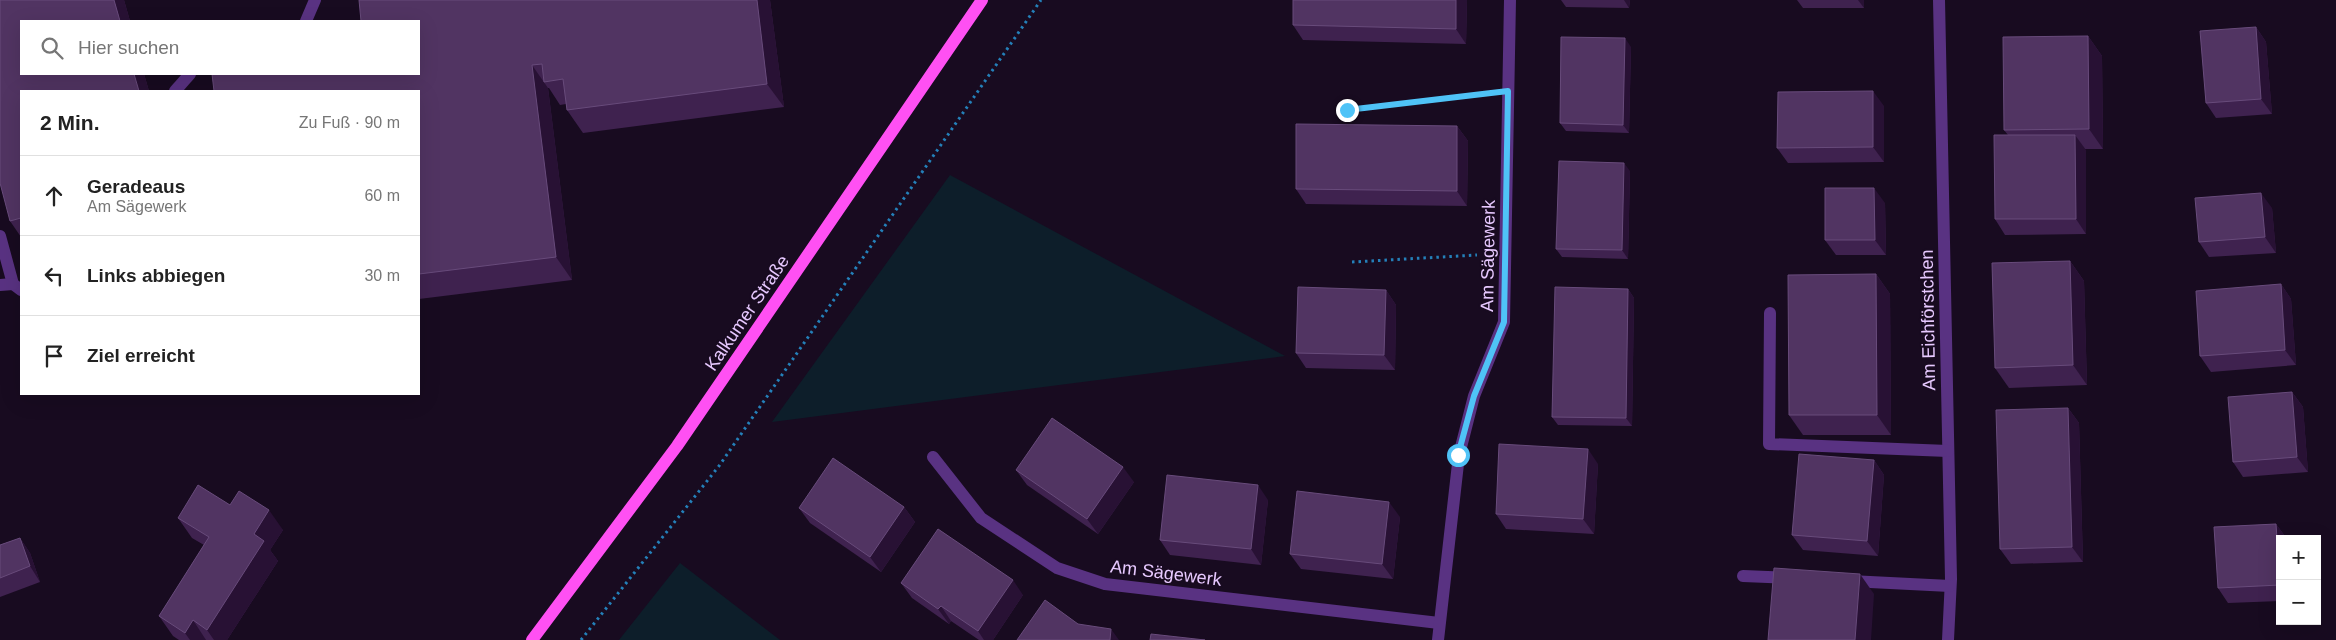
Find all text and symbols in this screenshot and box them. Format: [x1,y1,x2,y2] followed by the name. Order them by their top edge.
[20,20,420,75] search box
[38,34,66,62] icon: search
[78,37,179,58] text: Hier suchen
[1336,99,1359,122] route end
[40,111,100,134] text: 2 Min.
[299,114,400,131] text: Zu Fuß · 90 m
[87,176,185,197] text: Geradeaus
[40,182,68,210] icon: ahead
[364,187,400,204] text: 60 m
[87,198,187,215] text: Am Sägewerk
[1477,199,1499,312] street label: Am Sägewerk
[1917,249,1939,391] street label: Am Eichförstchen
[701,251,793,375] street label: Kalkumer Straße
[40,262,68,290] icon: left
[87,265,225,286] text: Links abbiegen
[364,267,400,284] text: 30 m
[40,342,68,370] icon: arrive
[87,345,195,366] text: Ziel erreicht
[1447,444,1470,467] route start
[2276,535,2321,625] map controls
[2276,535,2321,580] button: +
[1109,556,1224,590] street label: Am Sägewerk
[2276,580,2321,625] button: −

